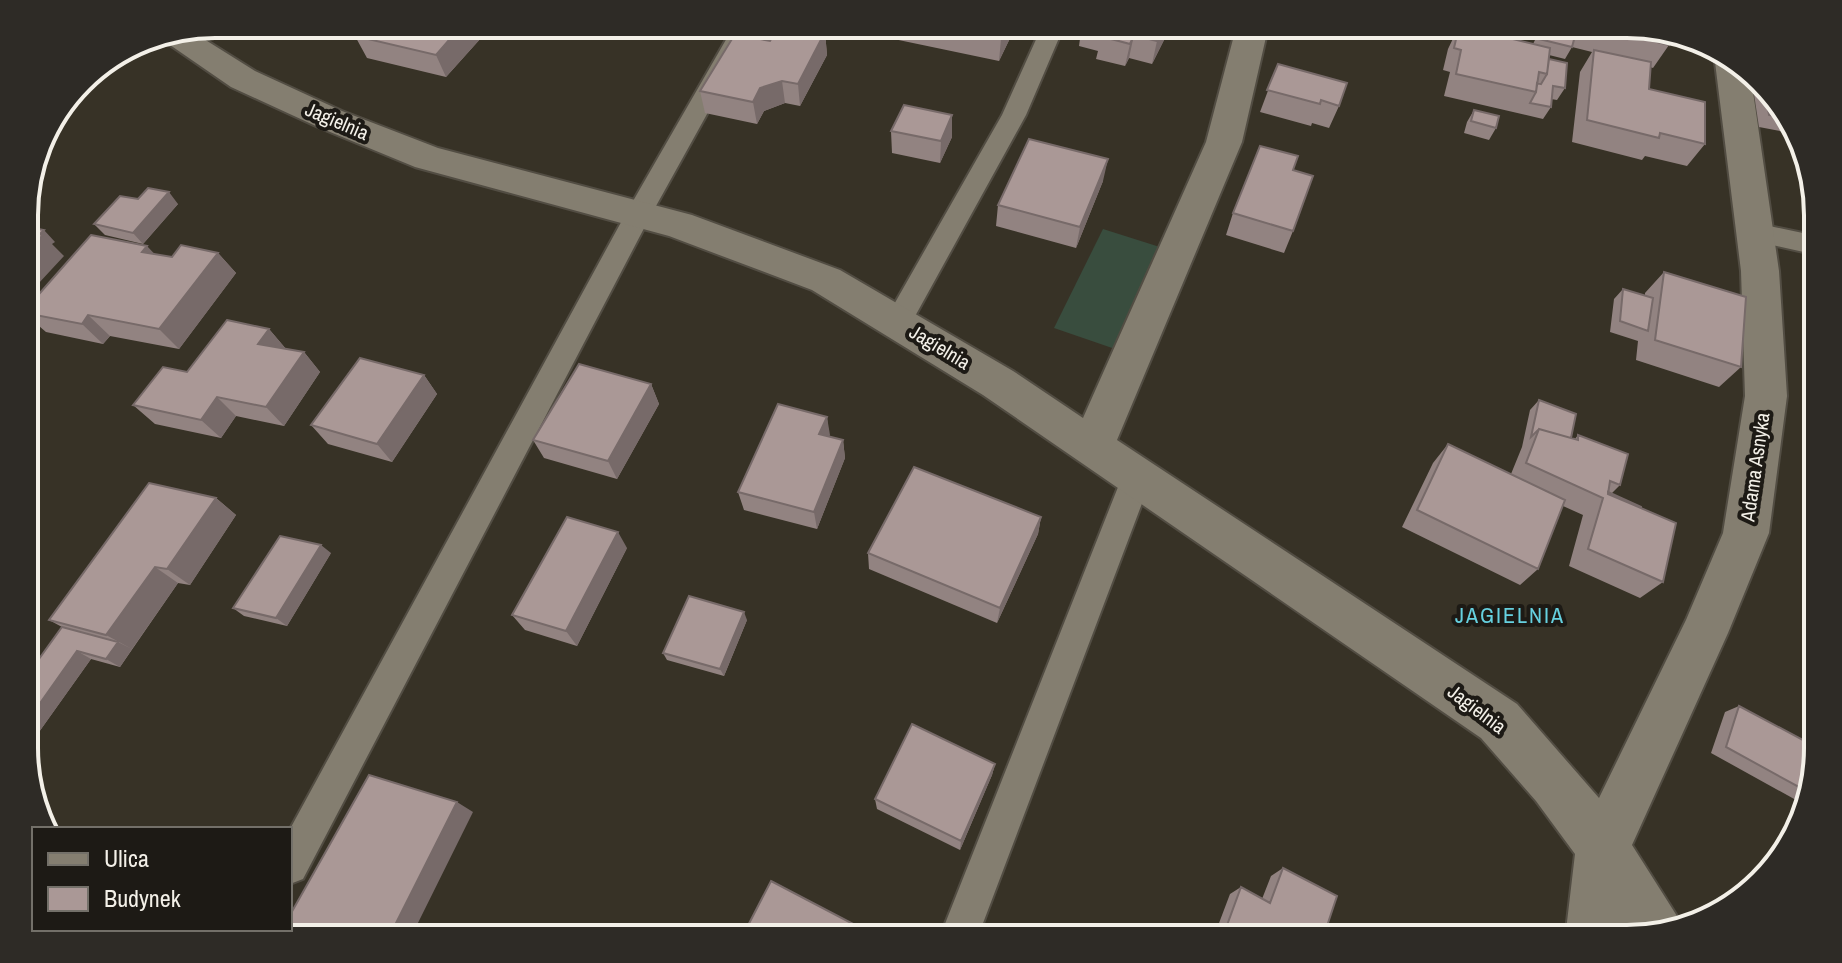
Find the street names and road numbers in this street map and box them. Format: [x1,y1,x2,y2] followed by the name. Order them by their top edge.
[301,95,373,146] street label: Jagielnia
[905,318,976,375] street label: Jagielnia
[1733,411,1775,524] street label: Adama Asnyka
[1443,678,1512,739] street label: Jagielnia

